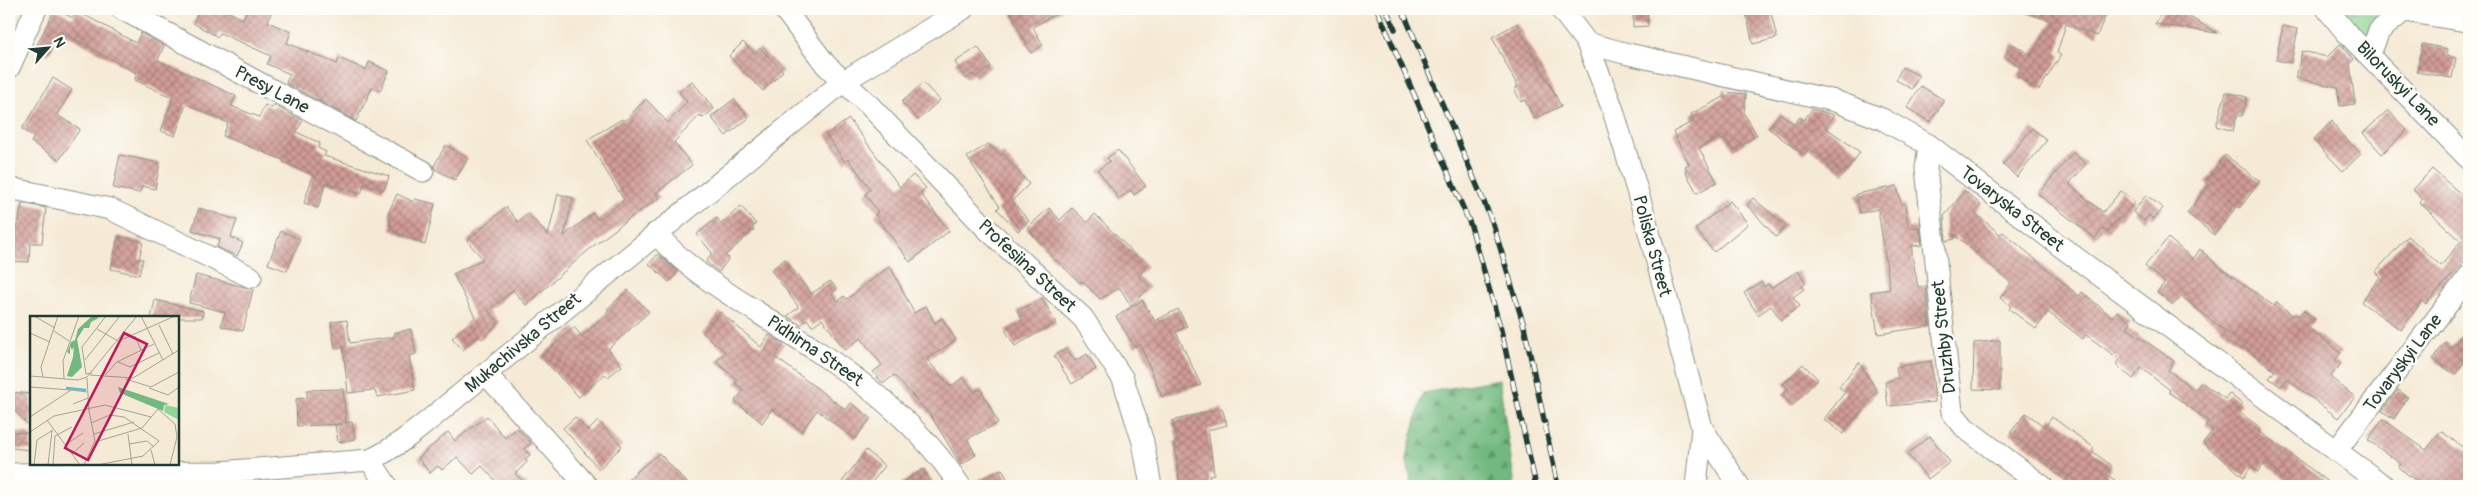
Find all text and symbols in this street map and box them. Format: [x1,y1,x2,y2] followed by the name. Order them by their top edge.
[22,22,72,72] north arrow
[49,34,69,50] text: N
[2351,36,2445,132] street label: Biloruskyi Lane
[231,61,313,119] street label: Presy Lane
[1955,161,2069,257] street label: Tovaryska Street
[1627,193,1677,300] street label: Poliska Street
[973,215,1081,318] street label: Profesiina Street
[1927,278,1961,395] street label: Druzhby Street
[460,287,586,398] street label: Mukachivska Street
[2359,309,2447,417] street label: Tovaryskyi Lane
[762,310,868,392] street label: Pidhirna Street
[30,316,179,465] inset map

